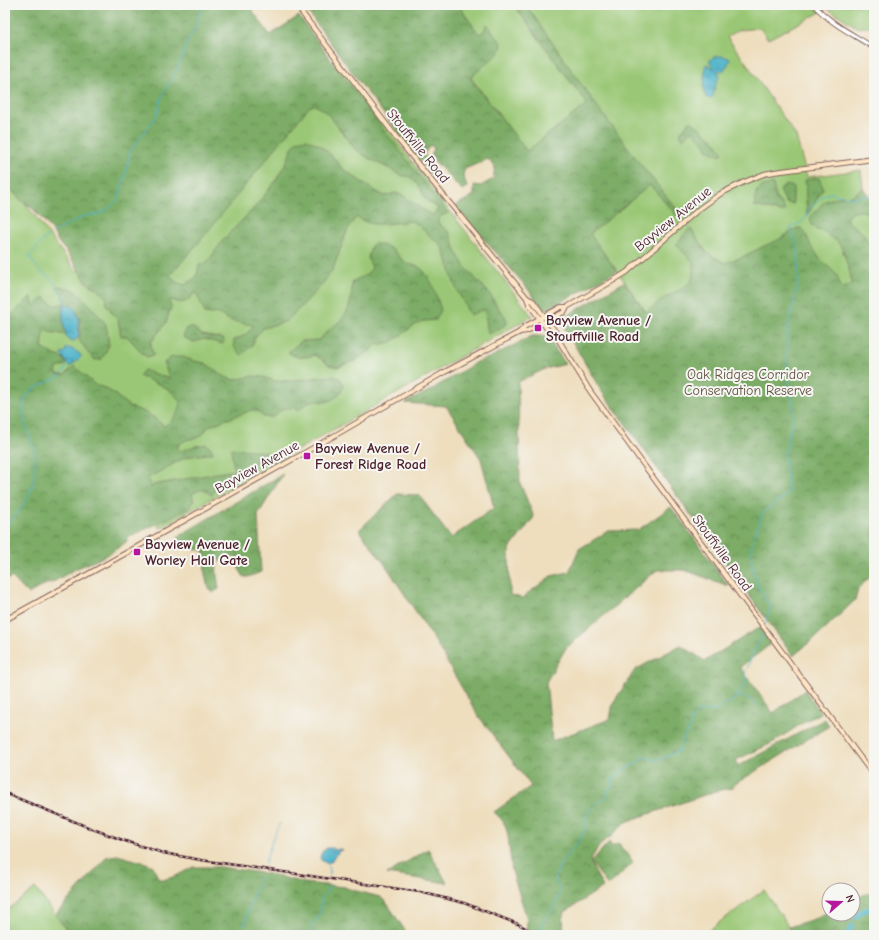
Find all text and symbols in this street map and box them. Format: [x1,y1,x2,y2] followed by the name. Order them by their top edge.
[383,105,453,187] street label: Stouffville Road
[631,183,715,255] street label: Bayview Avenue
[546,312,651,345] place label: Bayview Avenue / Stouffville Road
[533,323,543,333] marker: Bayview Avenue / Stouffville Road
[684,366,812,399] park label: Oak Ridges Corridor Conservation Reserve
[212,437,302,497] street label: Bayview Avenue
[315,440,426,473] place label: Bayview Avenue / Forest Ridge Road
[302,451,312,461] marker: Bayview Avenue / Forest Ridge Road
[688,511,756,595] street label: Stouffville Road
[145,536,250,569] place label: Bayview Avenue / Worley Hall Gate
[132,547,142,557] marker: Bayview Avenue / Worley Hall Gate
[821,882,861,922] north arrow
[843,893,857,904] text: N

